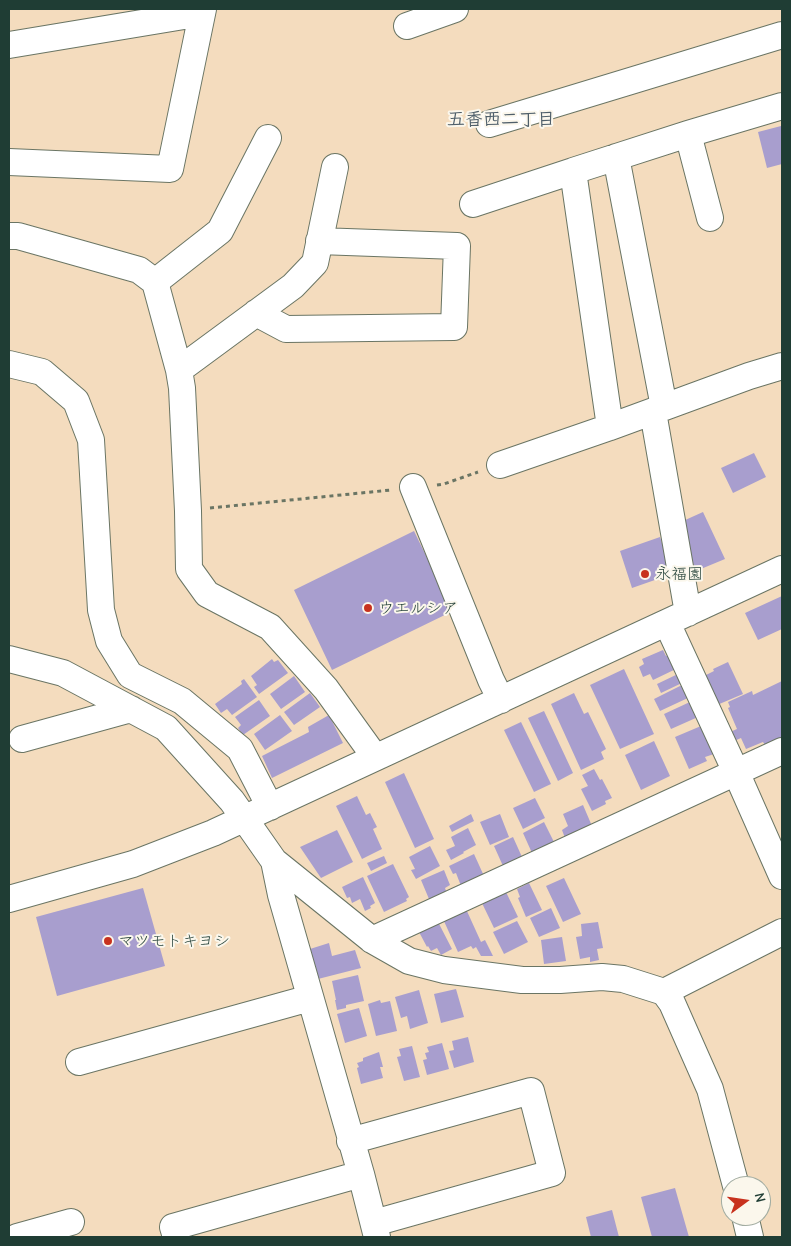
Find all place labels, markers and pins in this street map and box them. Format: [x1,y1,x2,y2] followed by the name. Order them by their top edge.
[655,564,703,584] place label: 永福園
[639,568,651,580] marker: 永福園
[378,598,458,618] place label: ウエルシア
[362,602,374,614] marker: ウエルシア
[118,931,230,951] place label: マツモトキヨシ
[102,935,114,947] marker: マツモトキヨシ

